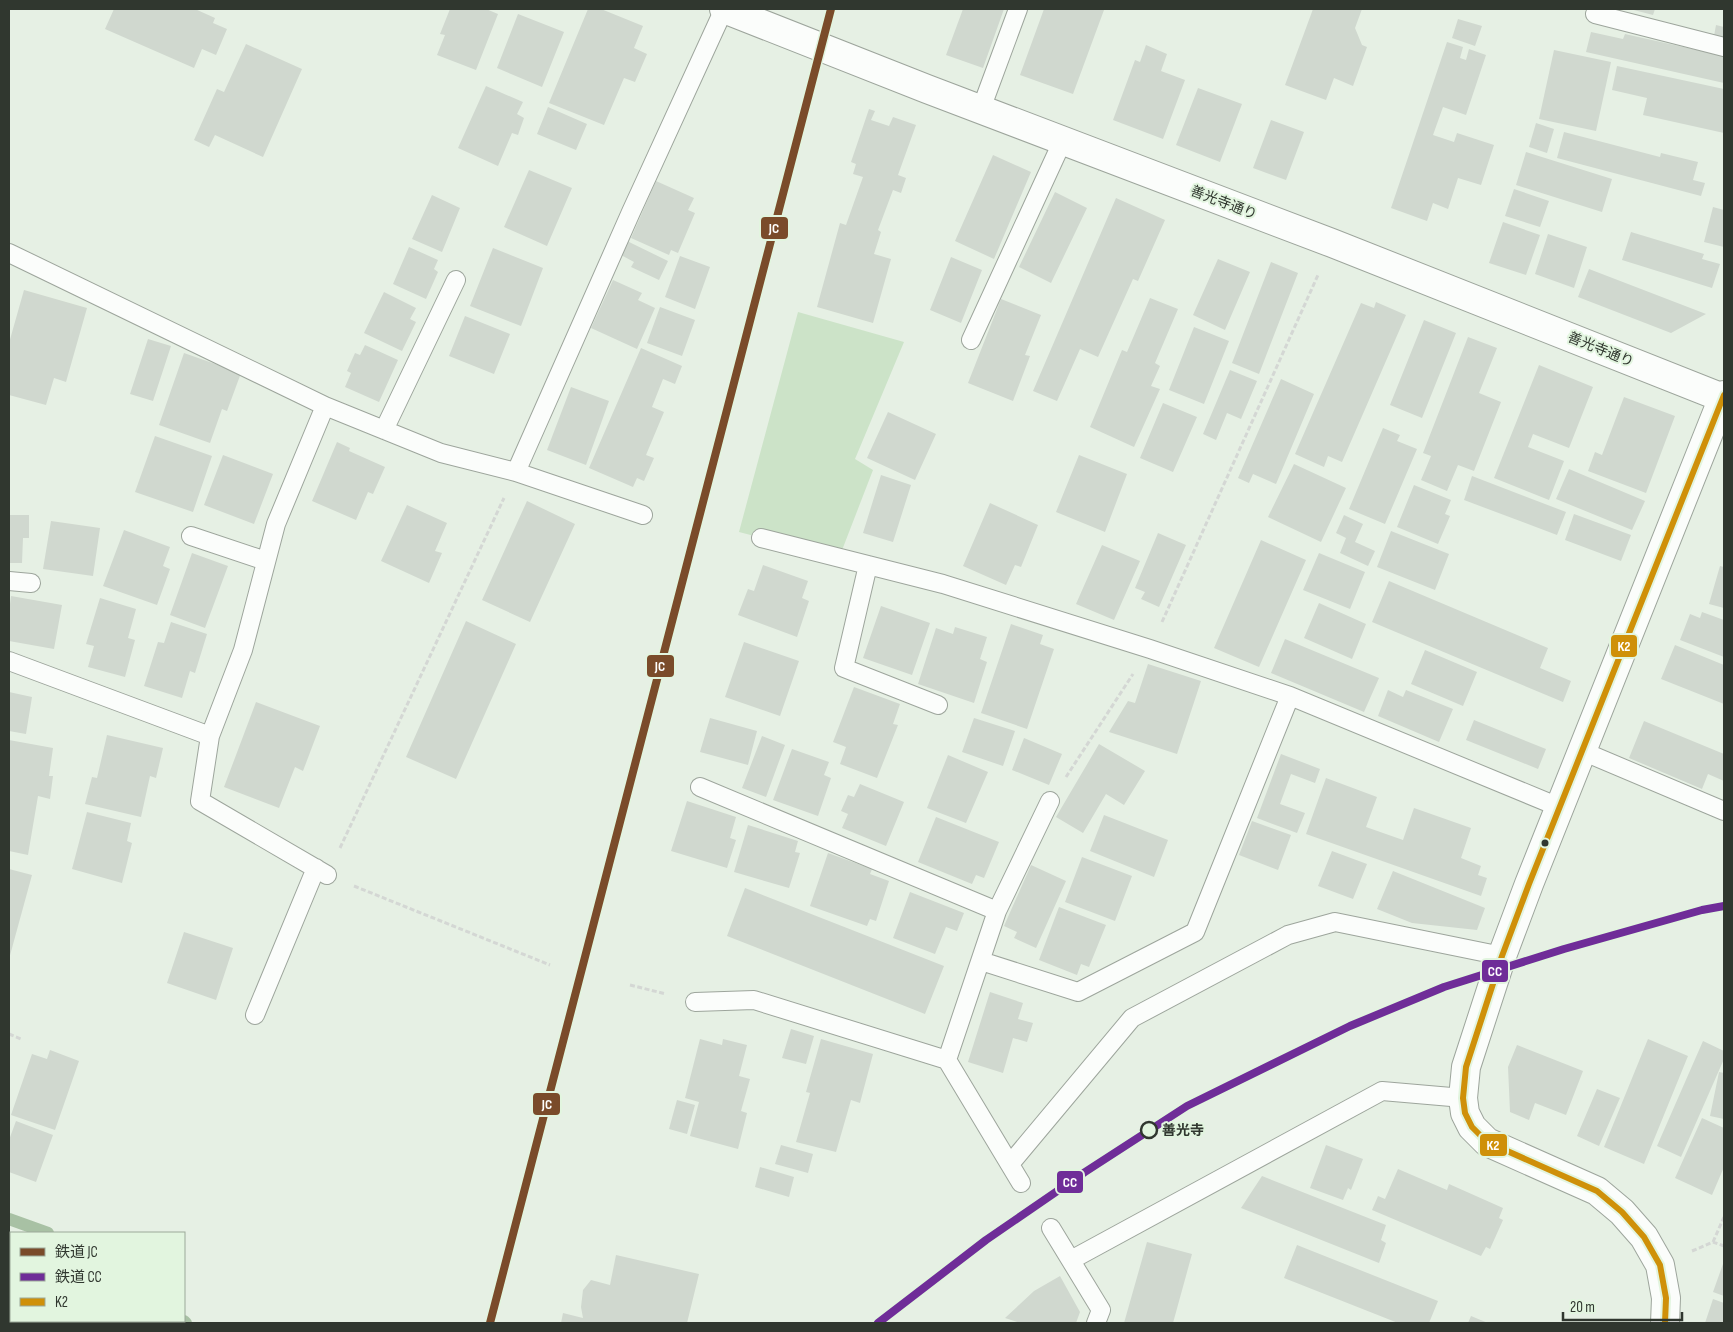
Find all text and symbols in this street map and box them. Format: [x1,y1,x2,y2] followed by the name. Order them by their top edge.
[1188,182,1260,223] street label: 善光寺通り
[760,216,789,240] line badge: JC
[768,220,779,237] text: JC
[1565,328,1636,370] street label: 善光寺通り
[1610,634,1638,658] line badge: K2
[1617,638,1631,655] text: K2
[646,654,675,678] line badge: JC
[654,658,665,675] text: JC
[1540,838,1550,848] unlabelled marker
[1481,959,1509,983] line badge: CC
[1488,963,1502,980] text: CC
[532,1092,561,1116] line badge: JC
[541,1096,552,1113] text: JC
[1140,1121,1158,1139] marker: 善光寺
[1162,1122,1204,1139] place label: 善光寺
[1479,1133,1508,1157] line badge: K2
[1486,1137,1500,1154] text: K2
[1056,1170,1084,1194] line badge: CC
[1063,1174,1077,1191] text: CC
[10,1232,185,1322] legend
[55,1243,98,1262] text: 鉄道 JC
[55,1268,102,1287] text: 鉄道 CC
[1563,1290,1682,1322] scale bar
[55,1293,68,1312] text: K2
[1570,1298,1595,1317] text: 20 m

